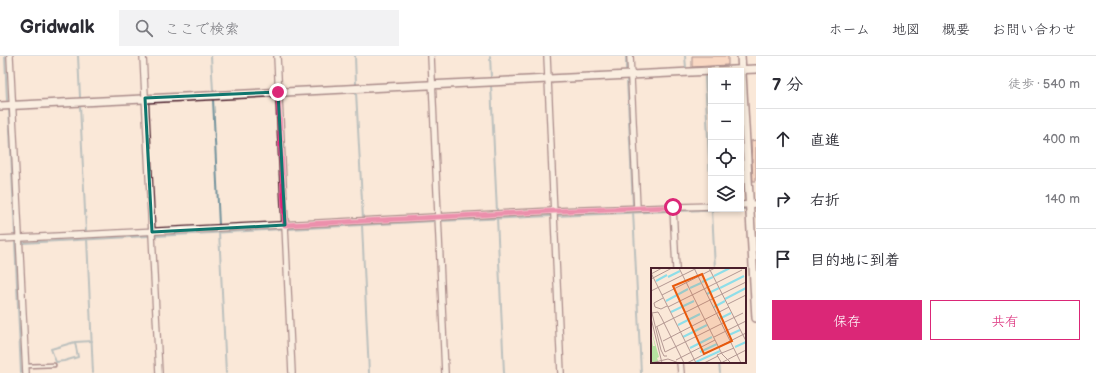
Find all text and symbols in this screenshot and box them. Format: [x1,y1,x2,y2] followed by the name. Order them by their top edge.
[119,10,399,46] search box
[20,16,95,39] text: Gridwalk
[133,17,155,39] icon: search
[165,20,240,39] text: ここで検索
[829,21,870,38] text: ホーム
[892,21,920,38] text: 地図
[942,21,970,38] text: 概要
[992,21,1076,38] text: お問い合わせ
[708,68,744,212] map controls
[708,68,744,104] button: +
[772,75,803,95] text: 7 分
[1008,76,1080,92] text: 徒歩 · 540 m
[269,83,287,101] route end
[708,104,744,140] button: −
[772,128,794,150] icon: ahead
[810,131,840,150] text: 直進
[1043,131,1080,147] text: 400 m
[708,140,744,176] button: locate
[708,176,744,212] button: layers
[772,188,794,210] icon: right
[810,191,840,210] text: 右折
[1045,191,1080,207] text: 140 m
[664,198,682,216] route start
[772,248,794,270] icon: arrive
[810,251,900,270] text: 目的地に到着
[651,268,746,363] inset map
[772,300,922,340] button: 保存
[930,300,1080,340] button: 共有

